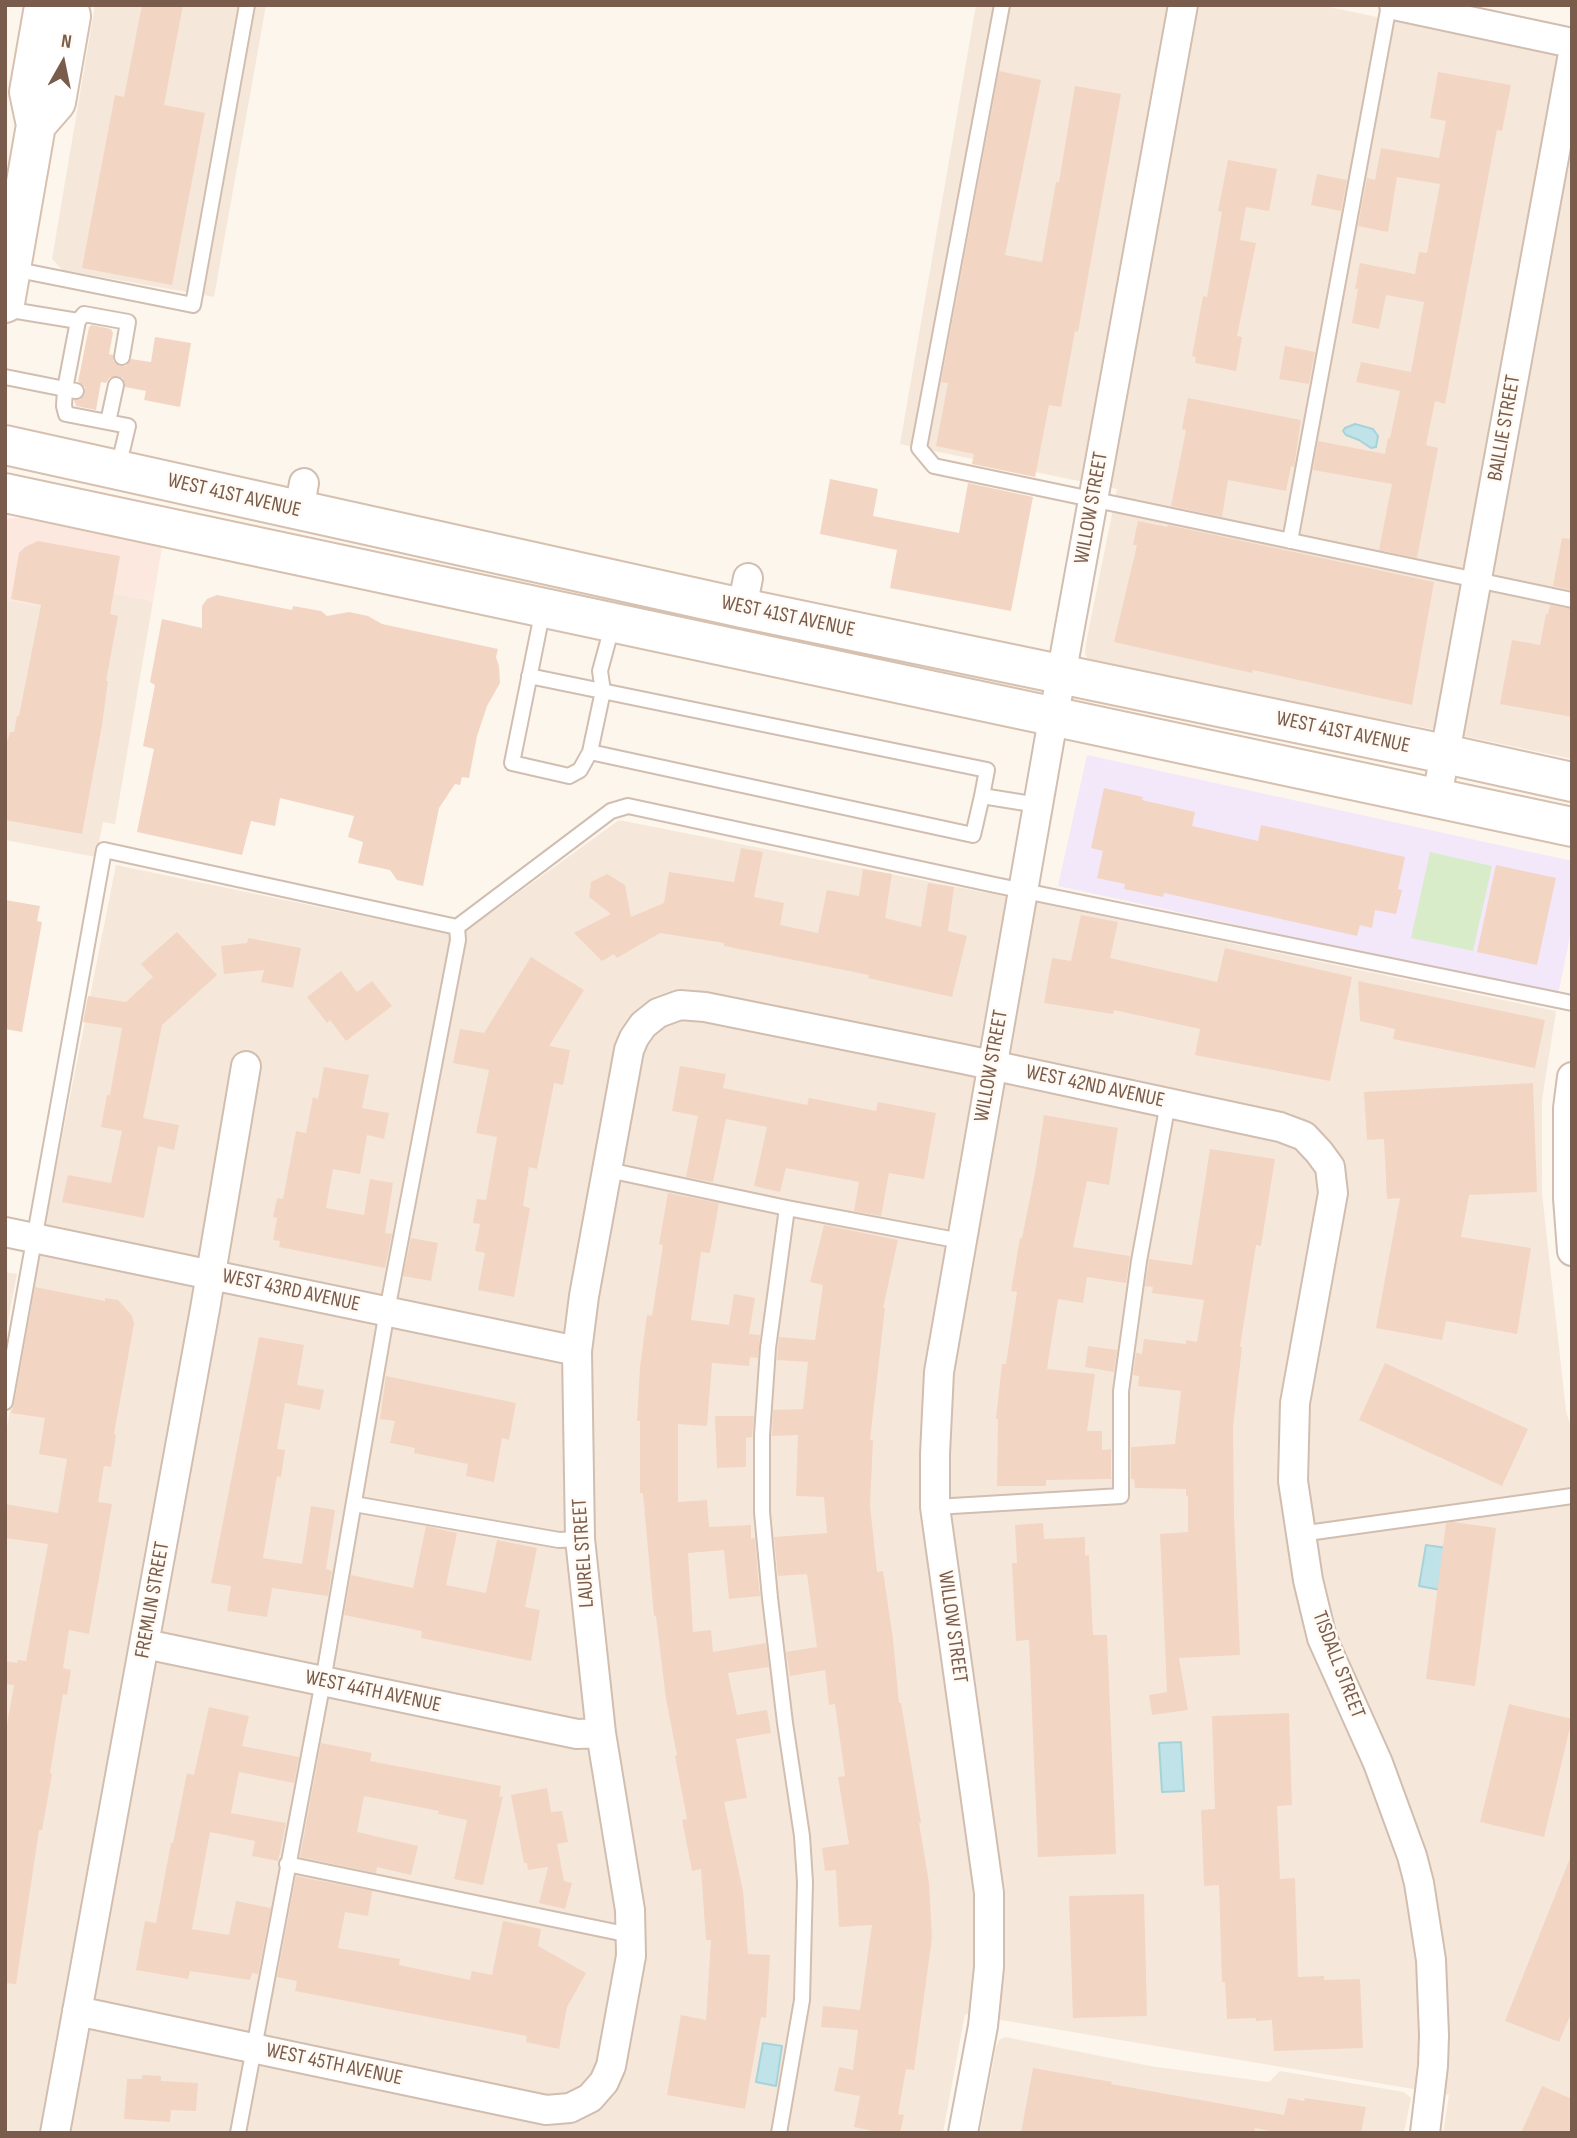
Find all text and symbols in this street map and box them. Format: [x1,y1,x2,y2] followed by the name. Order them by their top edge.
[28,28,98,98] north arrow
[60,30,73,54] text: N
[1483,373,1527,483] street label: BAILLIE STREET
[1070,450,1114,566] street label: WILLOW STREET
[165,468,303,524] street label: WEST 41ST AVENUE
[719,591,857,643] street label: WEST 41ST AVENUE
[1274,707,1412,759] street label: WEST 41ST AVENUE
[970,1008,1014,1124] street label: WILLOW STREET
[1023,1060,1167,1114] street label: WEST 42ND AVENUE
[220,1264,362,1318] street label: WEST 43RD AVENUE
[568,1497,600,1609] street label: LAUREL STREET
[130,1540,176,1660] street label: FREMLIN STREET
[932,1569,972,1685] street label: WILLOW STREET
[1306,1608,1370,1722] street label: TISDALL STREET
[303,1665,443,1719] street label: WEST 44TH AVENUE
[263,2038,405,2092] street label: WEST 45TH AVENUE

